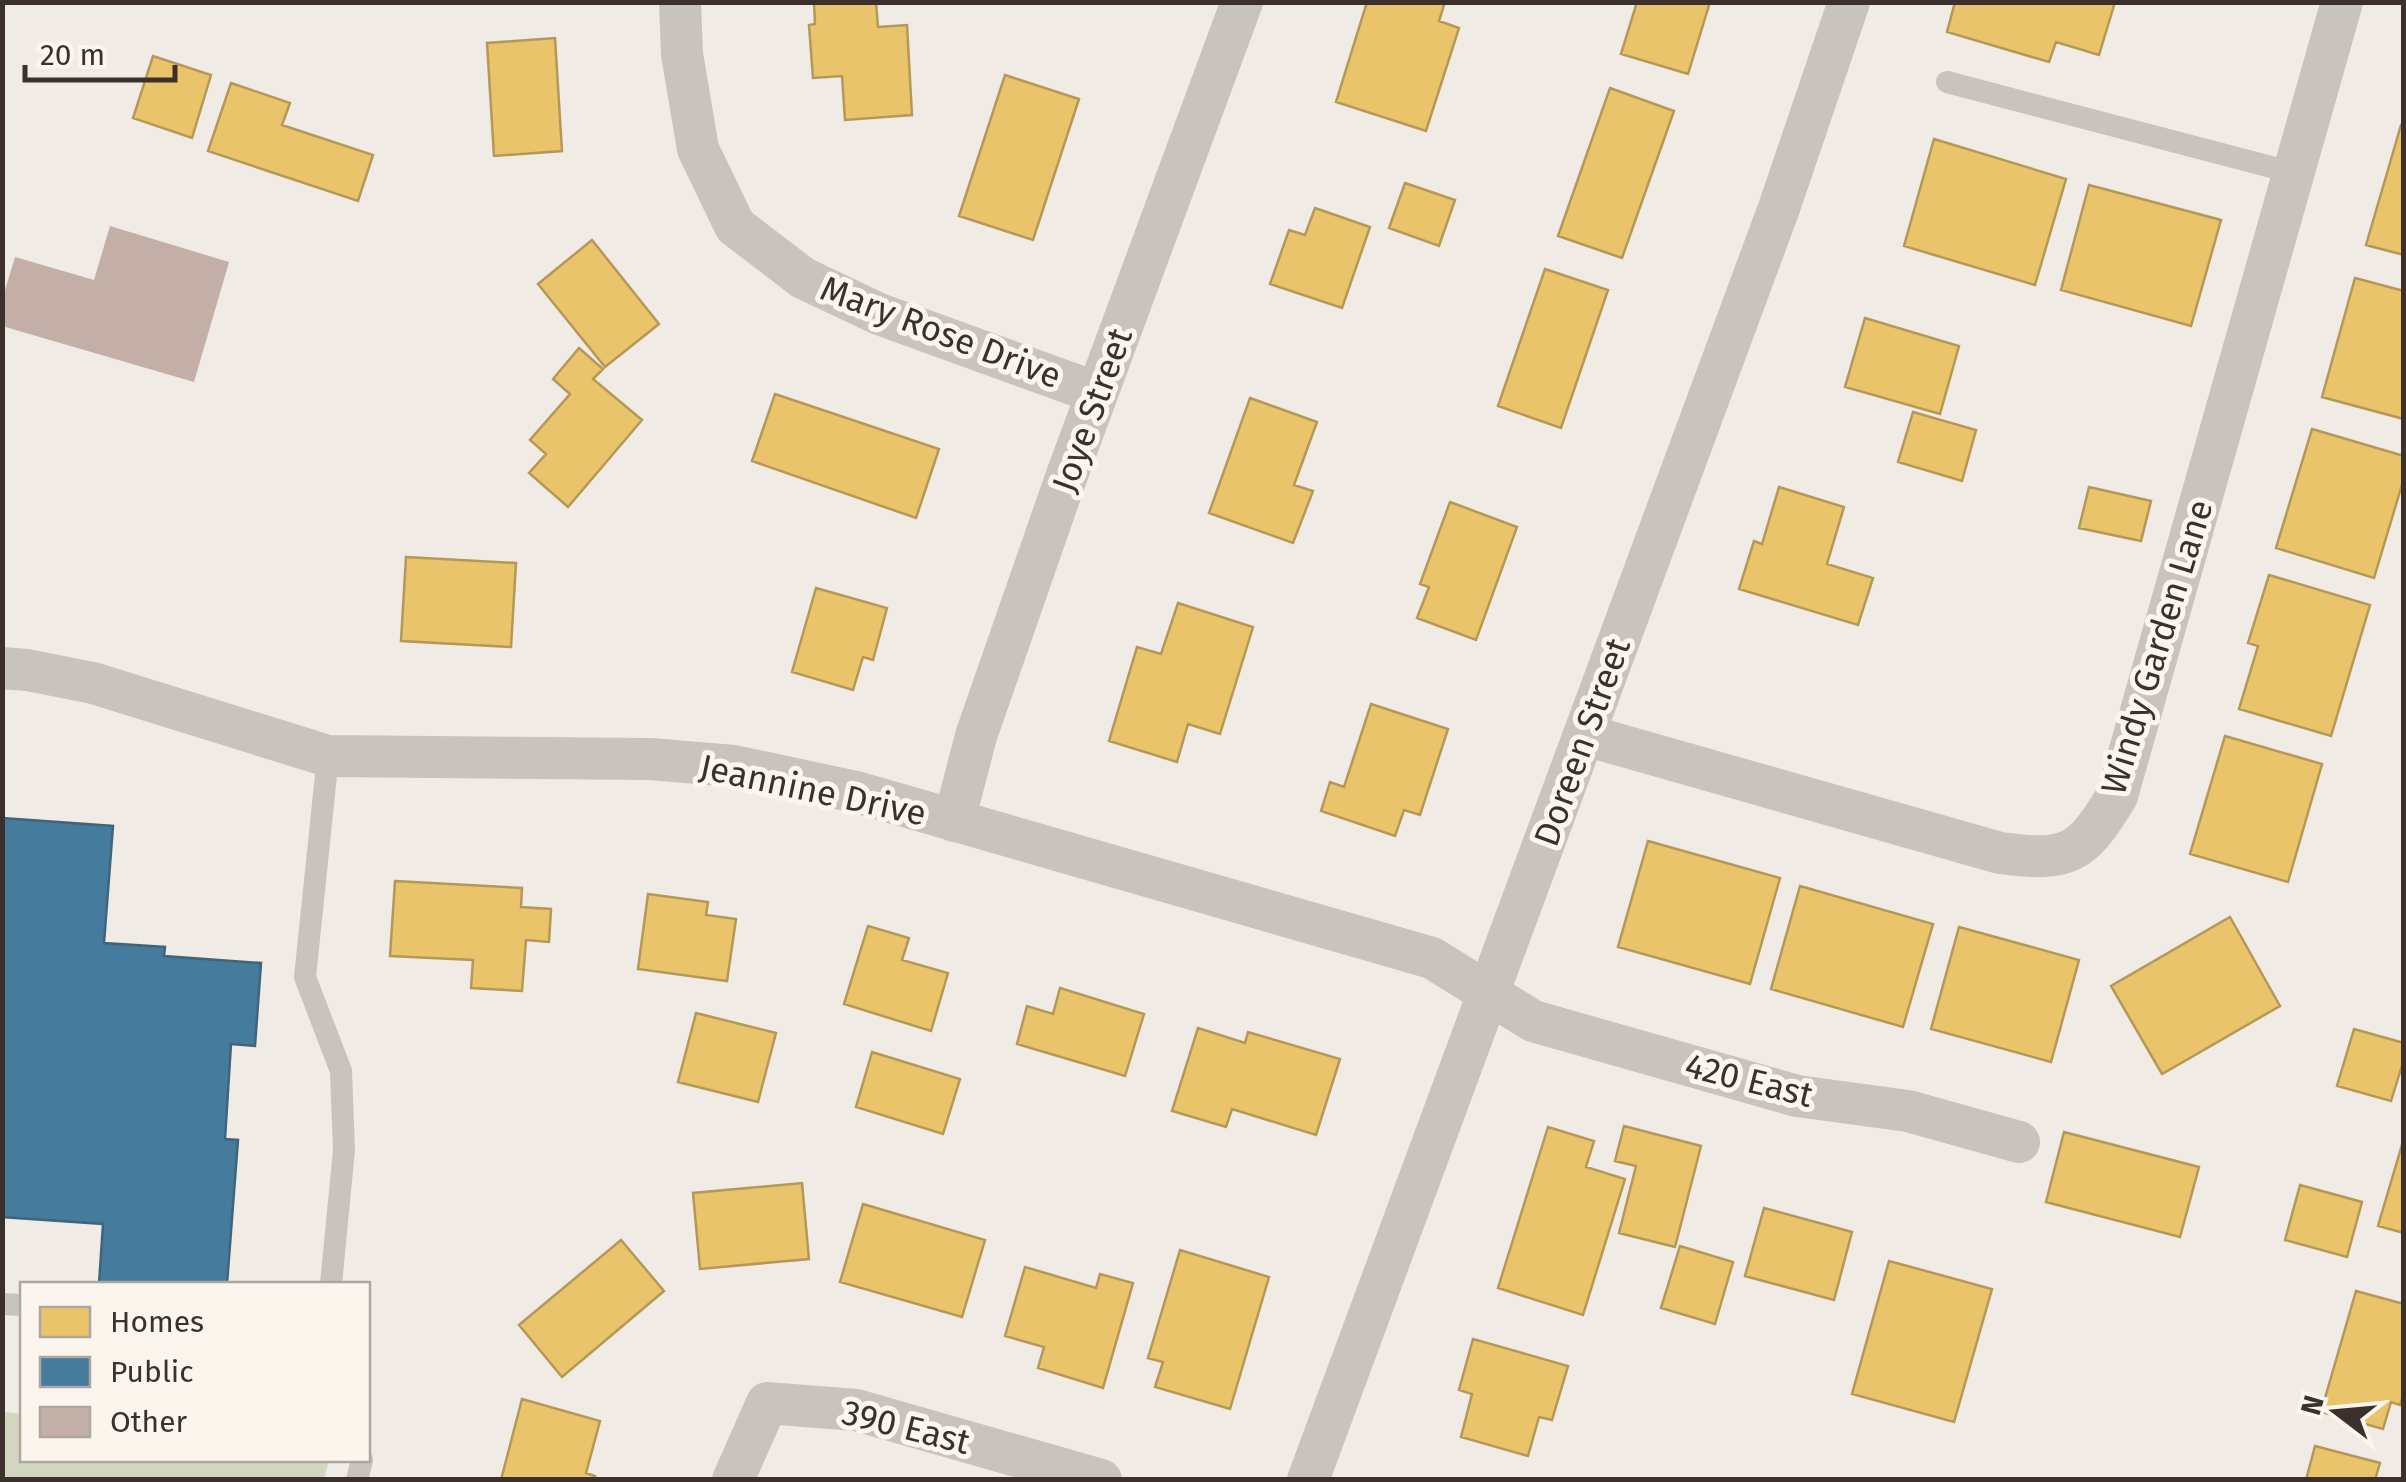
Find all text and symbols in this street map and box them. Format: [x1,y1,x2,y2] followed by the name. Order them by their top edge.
[25,20,175,82] scale bar
[40,37,105,73] text: 20 m
[815,267,1067,397] street label: Mary Rose Drive
[1043,322,1141,498] street label: Joye Street
[2092,495,2222,799] street label: Windy Garden Lane
[1525,632,1639,852] street label: Doreen Street
[696,746,930,834] street label: Jeannine Drive
[1681,1044,1818,1116] street label: 420 East
[20,1282,370,1462] legend
[110,1304,204,1340] text: Homes
[110,1354,194,1390] text: Public
[2286,1362,2386,1462] north arrow
[838,1391,975,1463] street label: 390 East
[2294,1392,2331,1419] text: N
[110,1404,188,1440] text: Other

